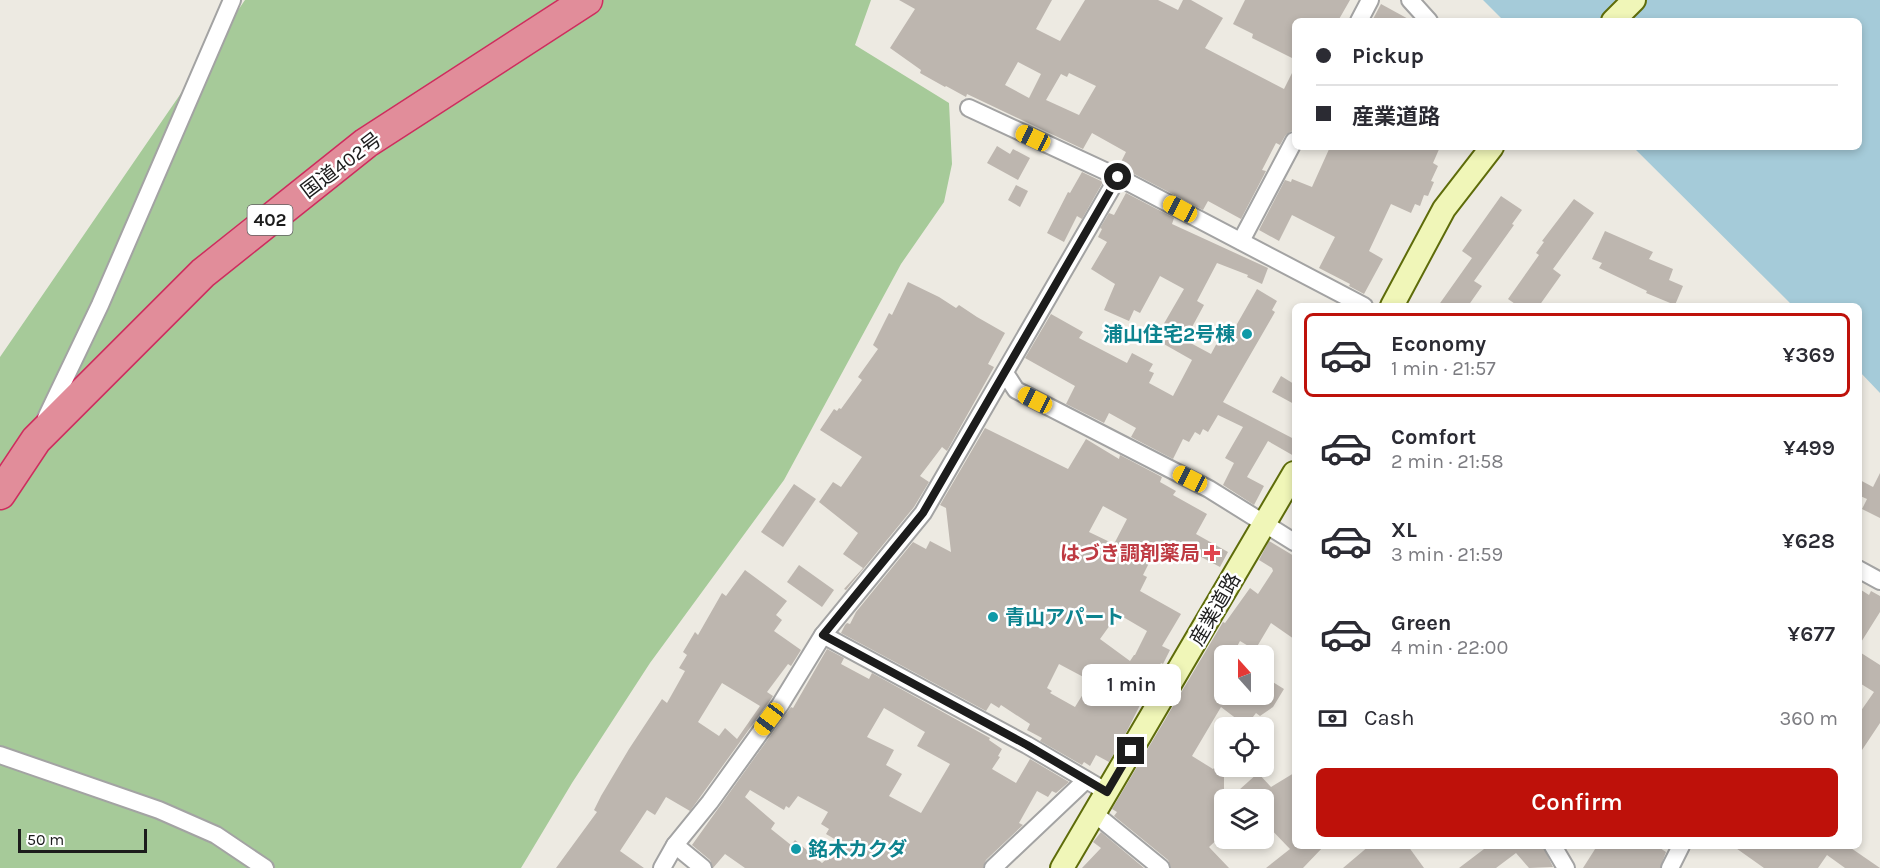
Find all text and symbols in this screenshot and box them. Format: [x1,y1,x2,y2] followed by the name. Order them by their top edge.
[1352,43,1424,69] text: Pickup
[1352,104,1440,130] text: 産業道路
[1013,122,1053,154] car
[297,128,386,203] street label: 国道402号
[1104,163,1131,190] route start
[1160,193,1200,225] car
[248,205,292,235] road number: 402
[1103,323,1235,346] place label: 浦山住宅2号棟
[1240,327,1254,341] marker: 浦山住宅2号棟
[1319,328,1373,382] icon: car
[1391,331,1486,357] text: Economy
[1782,342,1835,368] text: ¥369
[1391,357,1496,380] text: 1 min · 21:57
[1015,384,1055,416] car
[1319,421,1373,475] icon: car
[1391,424,1476,450] text: Comfort
[1783,435,1835,461] text: ¥499
[1391,450,1504,473] text: 2 min · 21:58
[1170,463,1210,495] car
[1319,514,1373,568] icon: car
[1391,517,1417,543] text: XL
[1782,528,1835,554] text: ¥628
[1060,542,1200,565] place label: はづき調剤薬局
[1391,543,1503,566] text: 3 min · 21:59
[1205,546,1219,560] marker: はづき調剤薬局
[1185,569,1245,650] street label: 産業道路
[1005,606,1125,629] place label: 青山アパート
[1319,607,1373,661] icon: car
[986,610,1000,624] marker: 青山アパート
[1391,610,1452,636] text: Green
[1788,621,1835,647] text: ¥677
[1391,636,1508,659] text: 4 min · 22:00
[1214,645,1274,705] north arrow
[1214,645,1274,849] map controls
[1082,664,1180,706] callout: 1 min
[1107,673,1156,696] text: 1 min
[751,699,787,739] car
[1316,702,1349,735] icon: cash
[1364,705,1414,731] text: Cash
[1779,707,1838,730] text: 360 m
[1214,717,1274,777] button: locate
[1117,737,1144,764] route end
[1316,768,1838,837] button: Confirm
[1214,789,1274,849] button: layers
[18,826,147,854] scale bar
[27,830,64,849] text: 50 m
[808,838,907,861] place label: 銘木カクダ
[789,842,803,856] marker: 銘木カクダ

